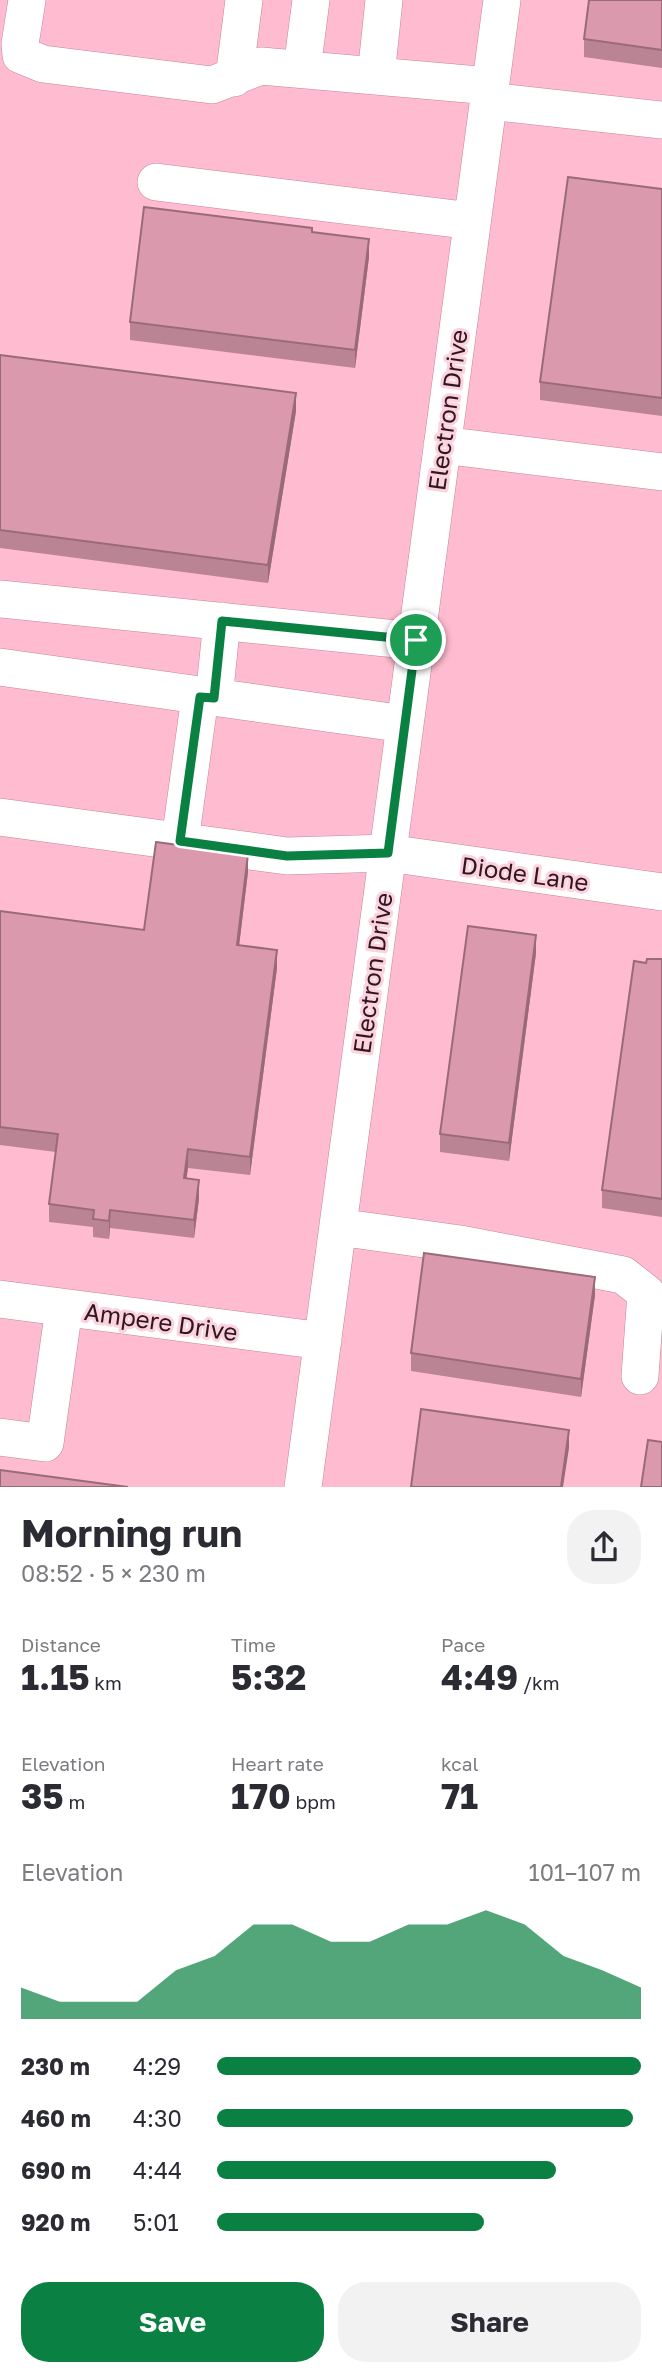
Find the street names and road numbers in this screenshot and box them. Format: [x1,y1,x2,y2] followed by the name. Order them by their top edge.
[421,328,473,492] street label: Electron Drive
[459,850,591,896] street label: Diode Lane
[346,891,398,1055] street label: Electron Drive
[82,1296,240,1346] street label: Ampere Drive

